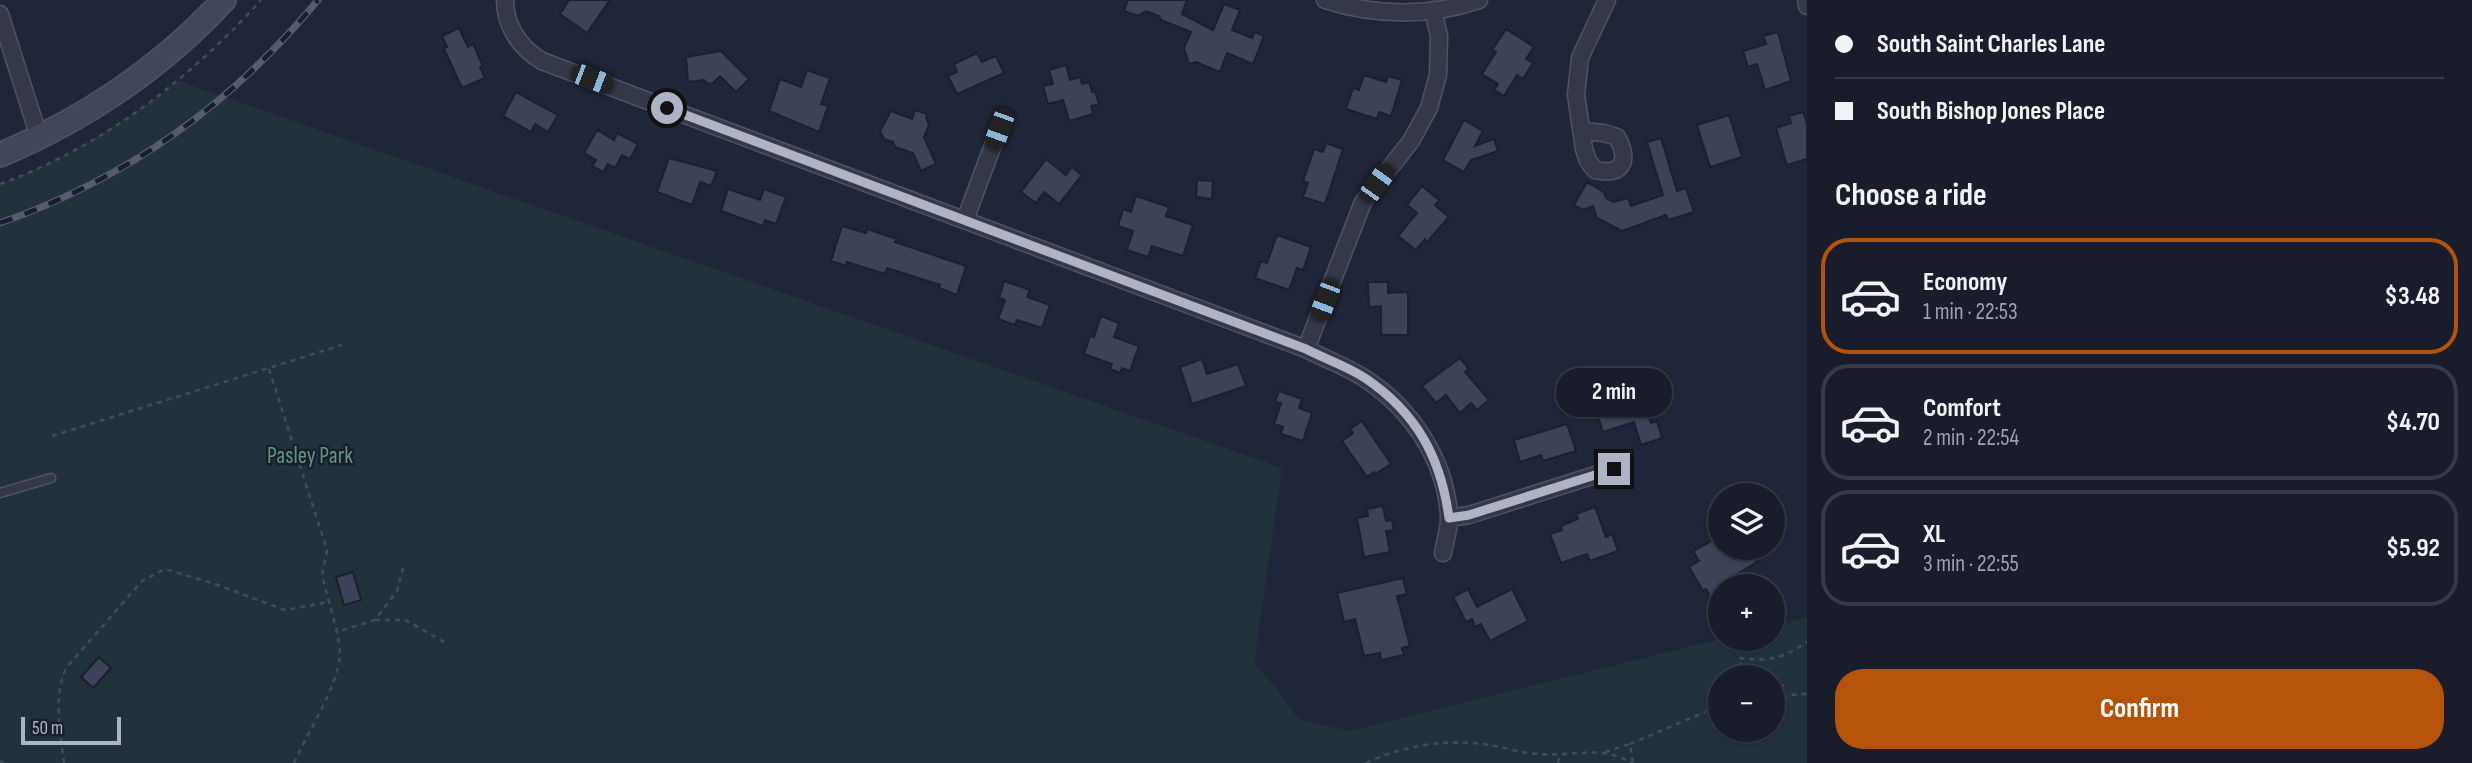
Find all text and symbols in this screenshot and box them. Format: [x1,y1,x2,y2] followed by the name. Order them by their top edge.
[1877,29,2105,60] text: South Saint Charles Lane
[569,62,616,96] car
[651,92,683,124] route start
[1877,96,2105,127] text: South Bishop Jones Place
[982,106,1017,152] car
[1357,160,1398,206] car
[1835,176,1987,215] text: Choose a ride
[1839,265,1902,328] icon: car
[1923,267,2007,298] text: Economy
[1308,277,1343,323] car
[2385,281,2440,312] text: $3.48
[1923,298,2018,326] text: 1 min · 22:53
[1556,368,1672,416] callout: 2 min
[1592,378,1636,406] text: 2 min
[1839,391,1902,454] icon: car
[1923,393,2001,424] text: Comfort
[2386,407,2440,438] text: $4.70
[1923,424,2019,452] text: 2 min · 22:54
[267,442,353,470] park label: Pasley Park
[1598,453,1630,485] route end
[1708,483,1785,742] map controls
[1708,483,1785,560] button: layers
[1839,517,1902,580] icon: car
[1923,519,1945,550] text: XL
[2386,533,2440,564] text: $5.92
[1923,550,2019,578] text: 3 min · 22:55
[1708,574,1785,651] button: +
[1708,665,1785,742] button: −
[1835,669,2444,749] button: Confirm
[21,714,121,746] scale bar
[32,717,63,740] text: 50 m

